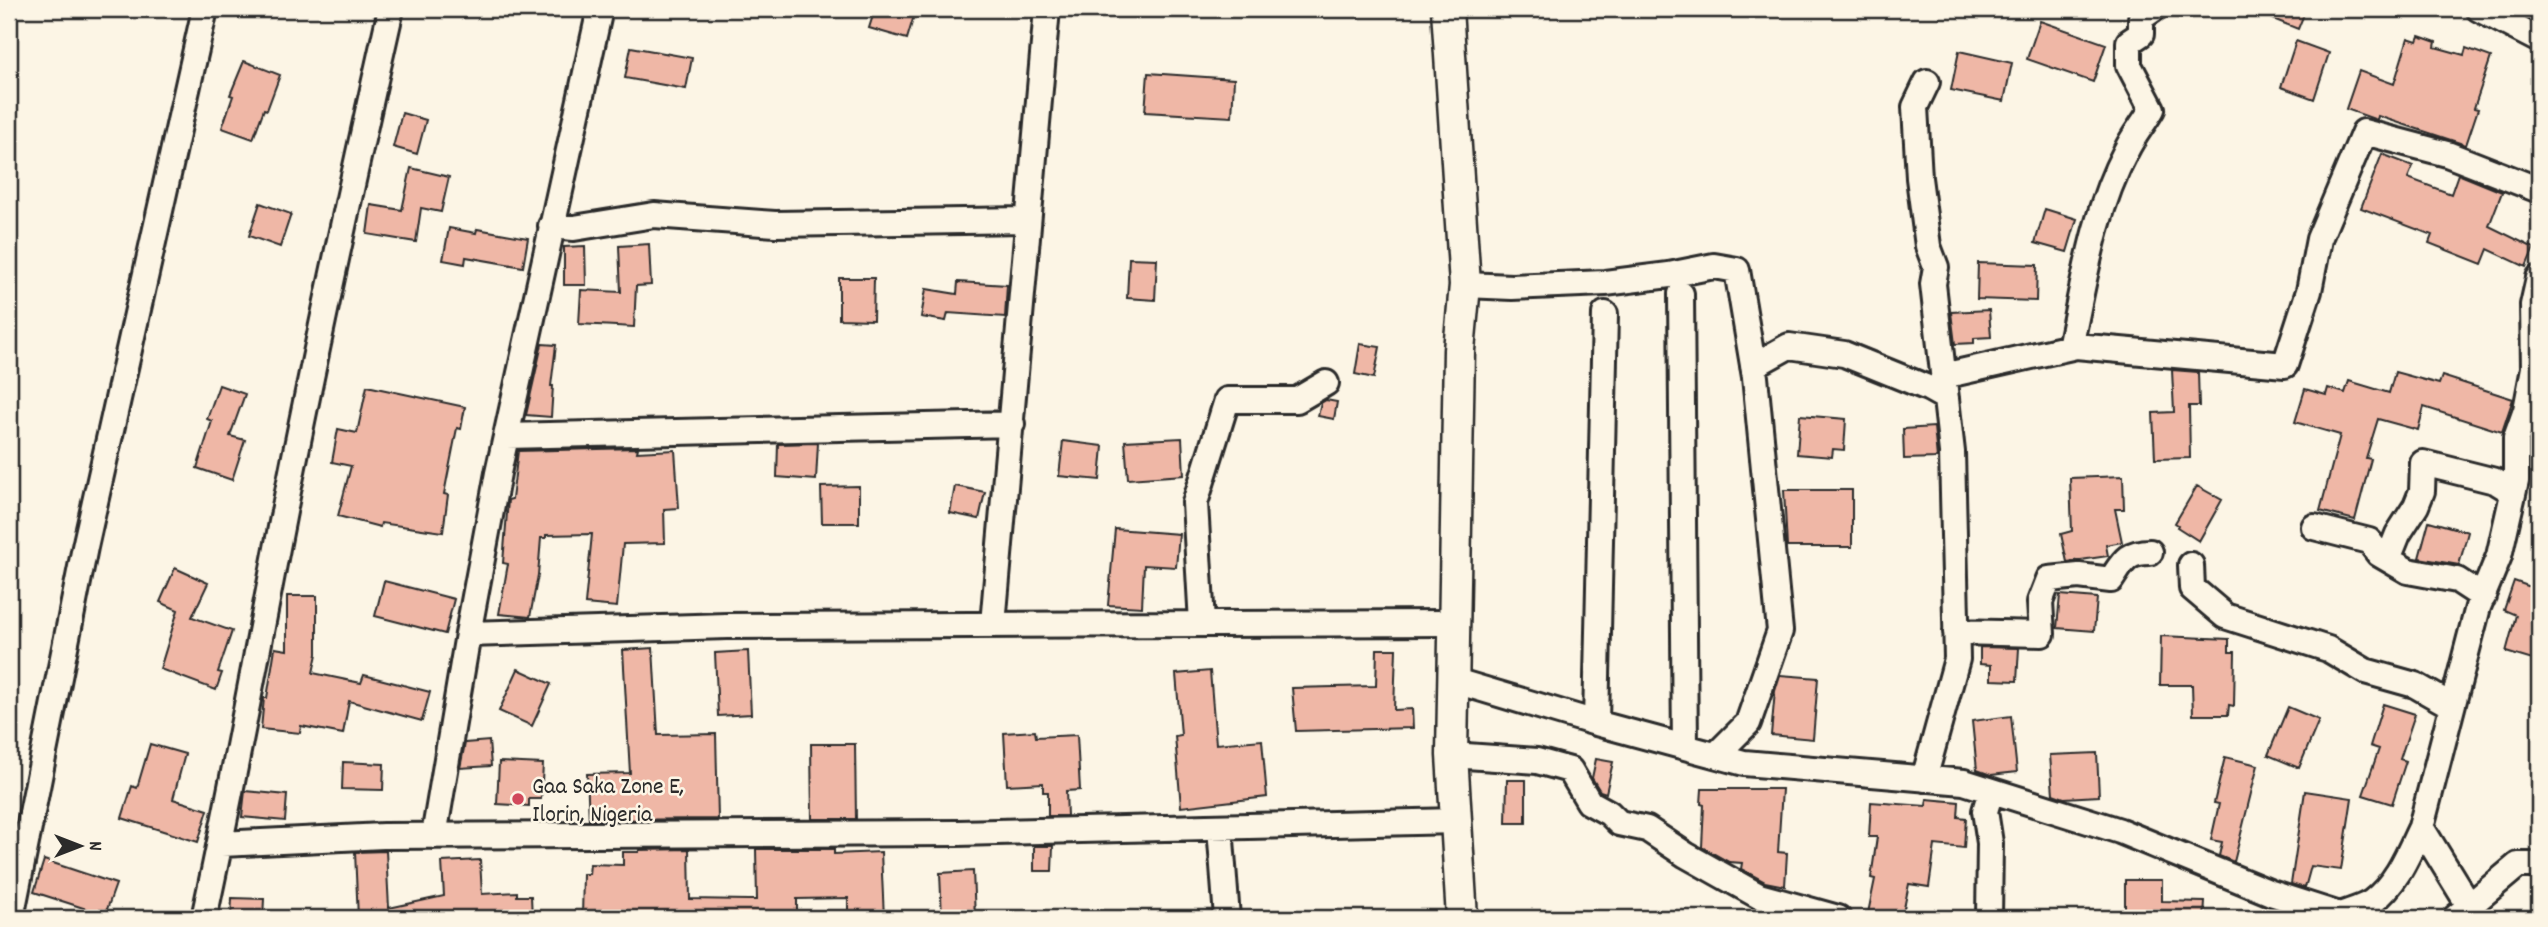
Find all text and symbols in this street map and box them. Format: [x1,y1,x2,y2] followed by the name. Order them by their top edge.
[532,771,684,833] place label: Gaa Saka Zone E, Ilorin, Nigeria
[510,791,526,807] marker: Gaa Saka Zone E, Ilorin, Nigeria
[46,811,116,881] north arrow
[80,841,107,851] text: N

